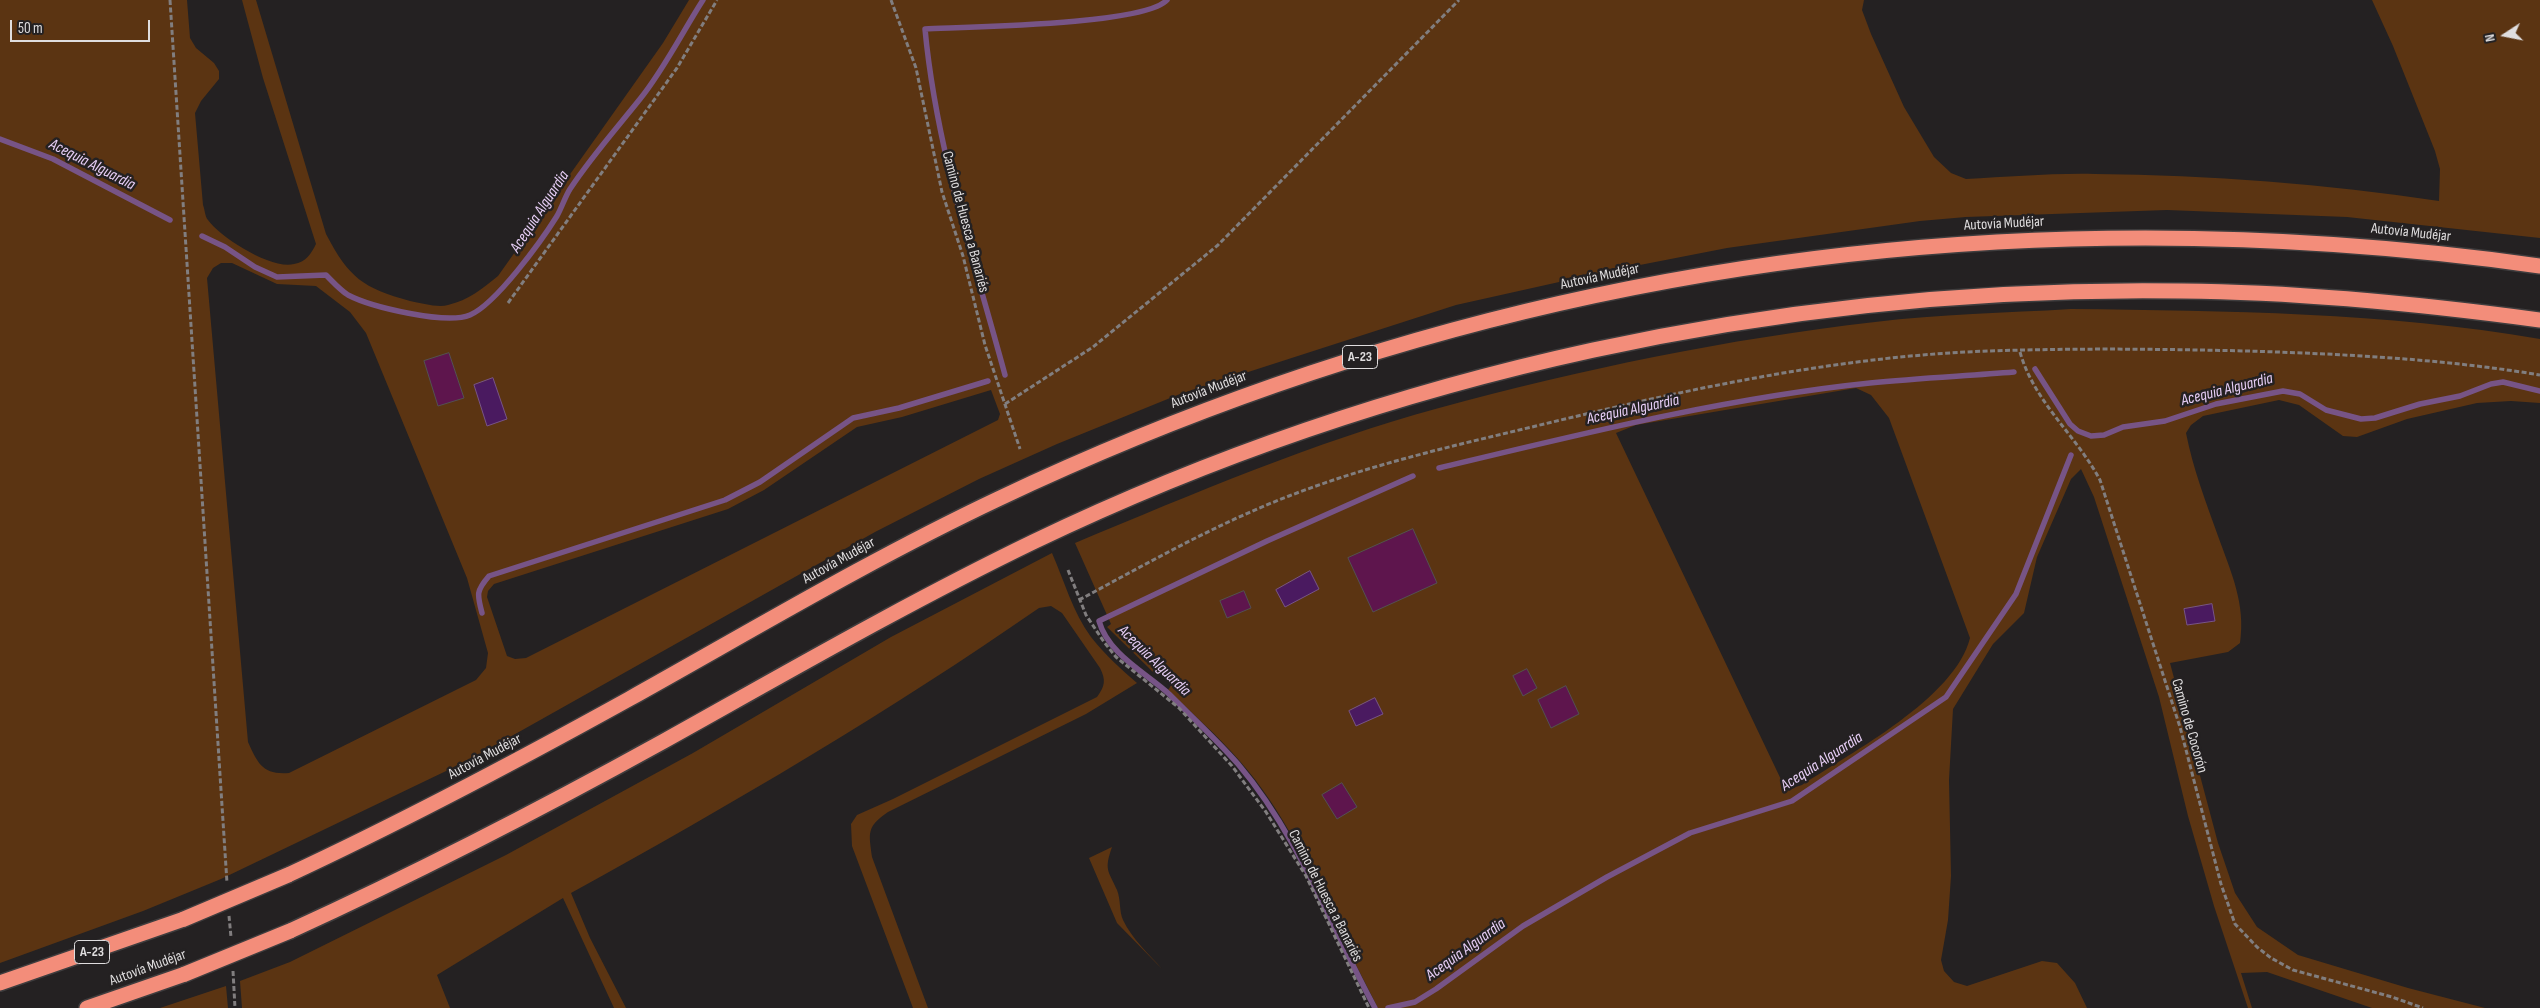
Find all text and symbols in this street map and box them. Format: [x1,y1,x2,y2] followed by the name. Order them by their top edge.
[12,10,152,42] scale bar
[2480,10,2530,60] north arrow
[18,19,43,38] text: 50 m
[2481,33,2499,43] text: N
[46,135,138,195] water label: Acequia Alguardia
[937,149,993,295] street label: Camino de Huesca a Banariés
[506,167,574,257] water label: Acequia Alguardia
[1963,213,2045,235] street label: Autovía Mudéjar
[2370,220,2452,246] street label: Autovía Mudéjar
[1559,260,1641,294] street label: Autovía Mudéjar
[1342,346,1378,368] road number: A-23
[1168,367,1250,413] street label: Autovía Mudéjar
[2179,369,2275,411] water label: Acequia Alguardia
[1585,391,1681,429] water label: Acequia Alguardia
[800,534,878,588] street label: Autovía Mudéjar
[1114,621,1194,701] water label: Acequia Alguardia
[2167,677,2211,775] street label: Camino de Cocorón
[1777,728,1867,796] water label: Acequia Alguardia
[445,730,525,784] street label: Autovía Mudéjar
[1284,827,1366,965] street label: Camino de Huesca a Banariés
[1422,915,1510,985] water label: Acequia Alguardia
[74,940,110,964] road number: A-23
[107,946,189,990] street label: Autovía Mudéjar

